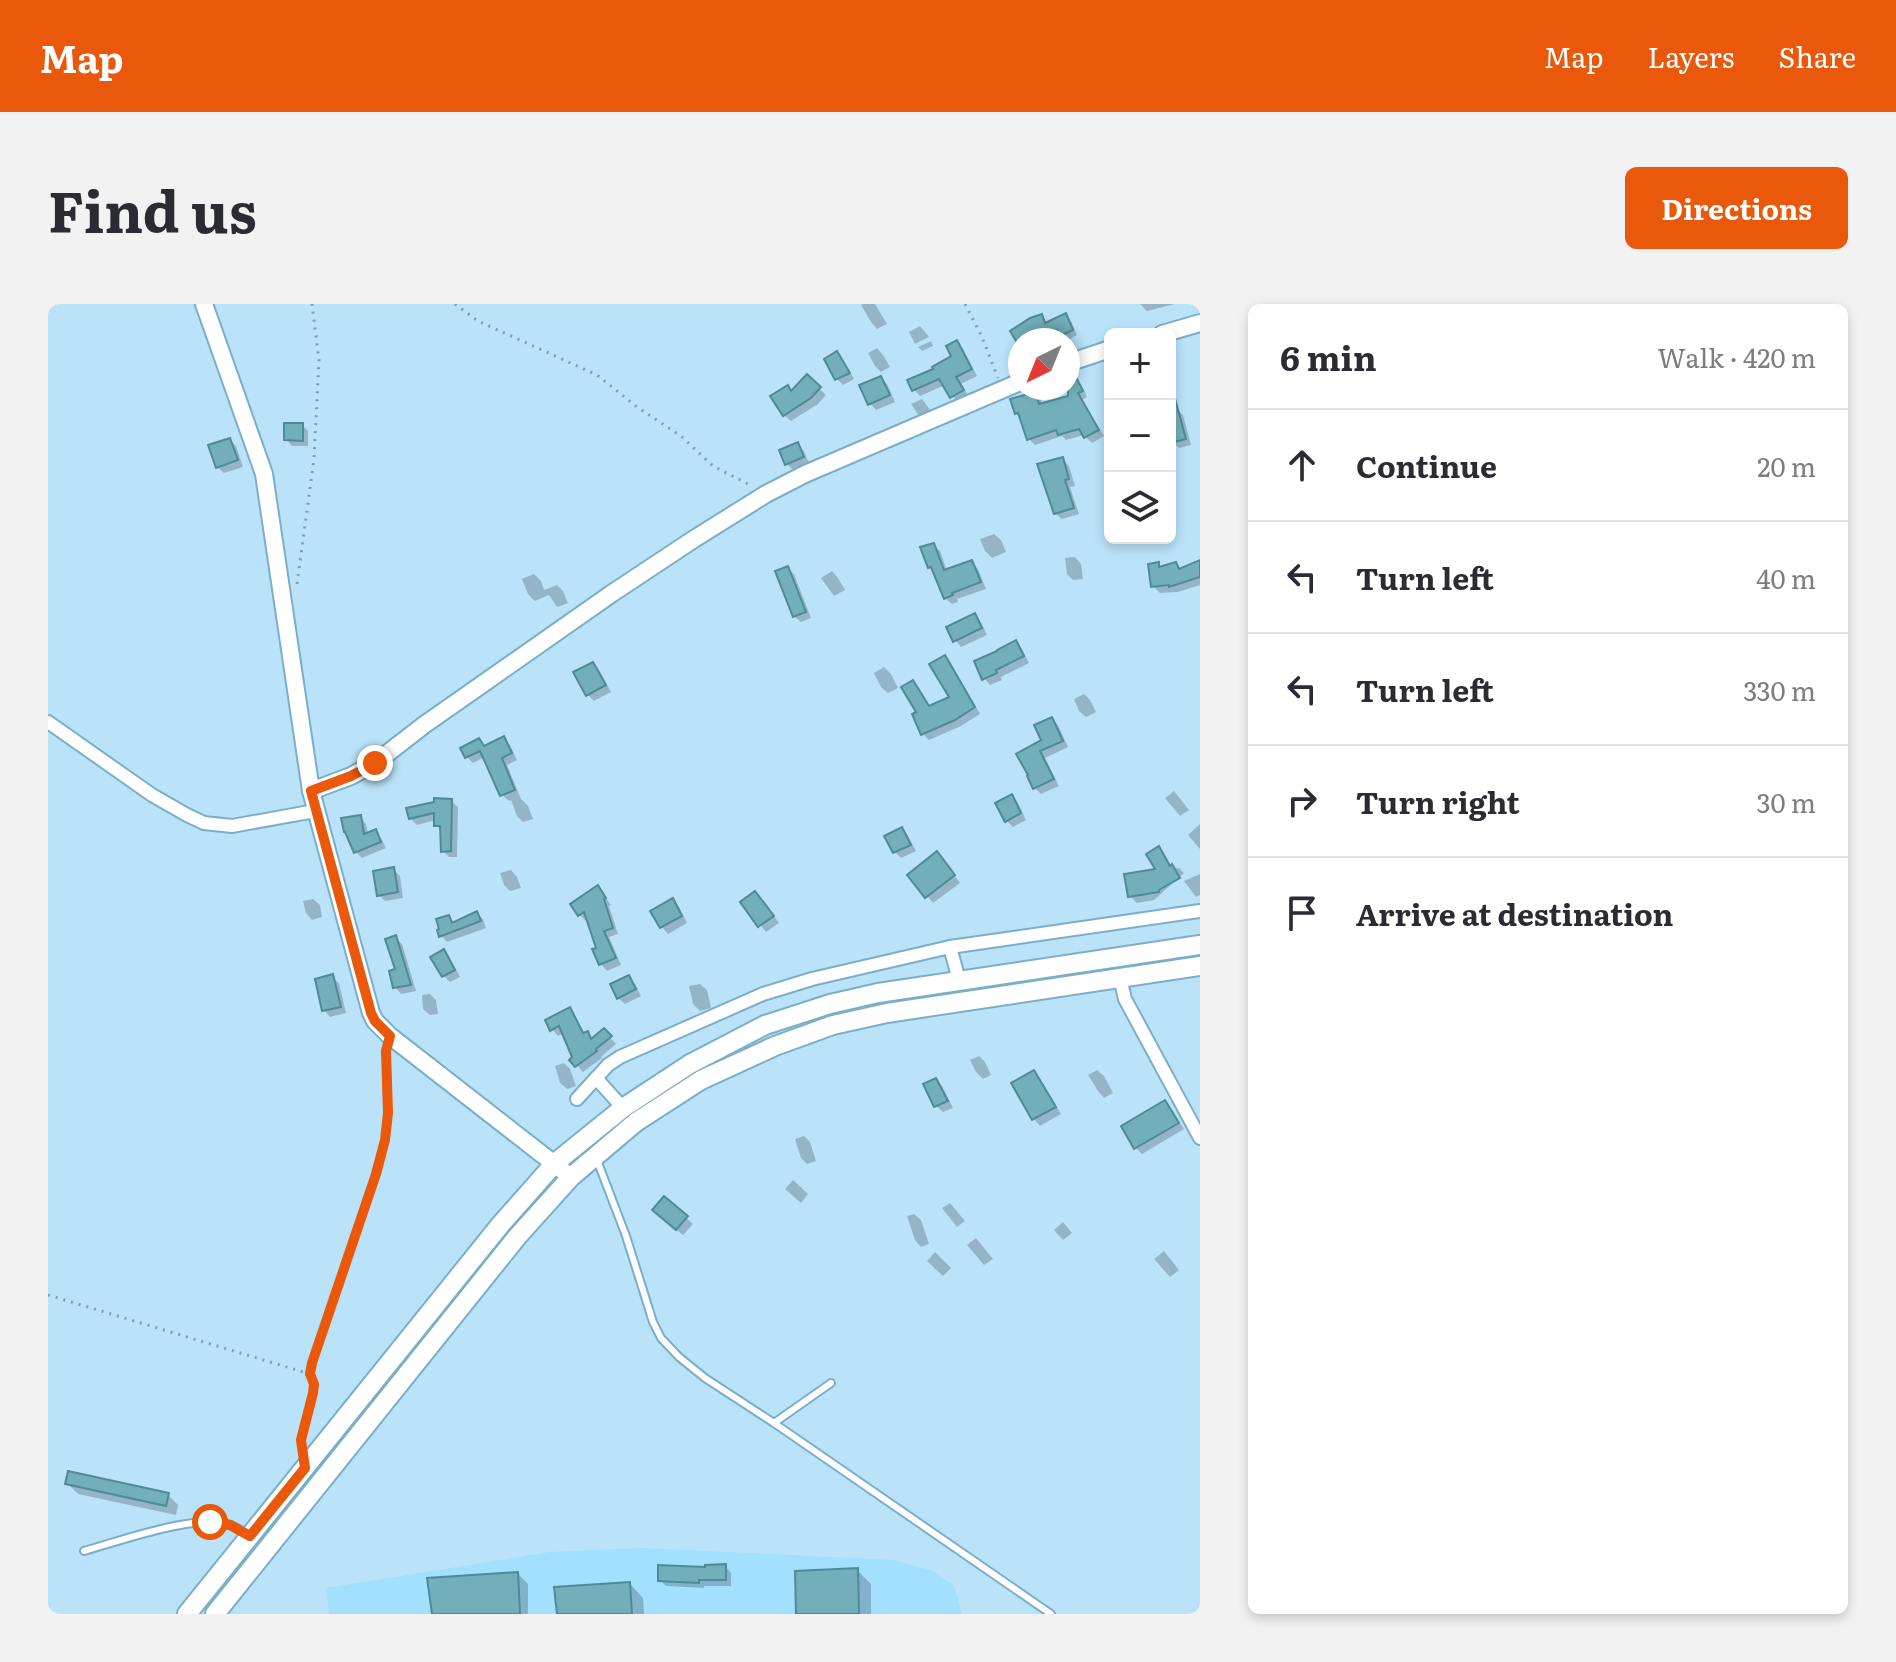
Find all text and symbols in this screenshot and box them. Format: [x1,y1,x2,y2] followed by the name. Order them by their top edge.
[40,28,124,85] text: Map
[1544,35,1603,77] text: Map
[1647,35,1734,77] text: Layers
[1778,35,1856,77] text: Share
[48,167,257,250] text: Find us
[1625,167,1848,249] button: Directions
[1008,328,1080,400] north arrow
[1104,328,1176,544] map controls
[1104,328,1176,400] button: +
[1280,331,1377,381] text: 6 min
[1657,337,1816,376] text: Walk · 420 m
[1104,400,1176,472] button: −
[1280,443,1324,487] icon: ahead
[1356,443,1497,487] text: Continue
[1757,446,1816,485] text: 20 m
[1104,472,1176,544] button: layers
[1280,555,1324,599] icon: left
[1356,555,1494,599] text: Turn left
[1756,558,1816,597] text: 40 m
[1280,667,1324,711] icon: left
[1356,667,1494,711] text: Turn left
[1743,670,1816,709] text: 330 m
[357,745,393,781] route end
[1280,779,1324,823] icon: right
[1356,779,1520,823] text: Turn right
[1756,782,1816,821] text: 30 m
[1280,891,1324,935] icon: arrive
[1356,891,1673,935] text: Arrive at destination
[192,1504,228,1540] route start

